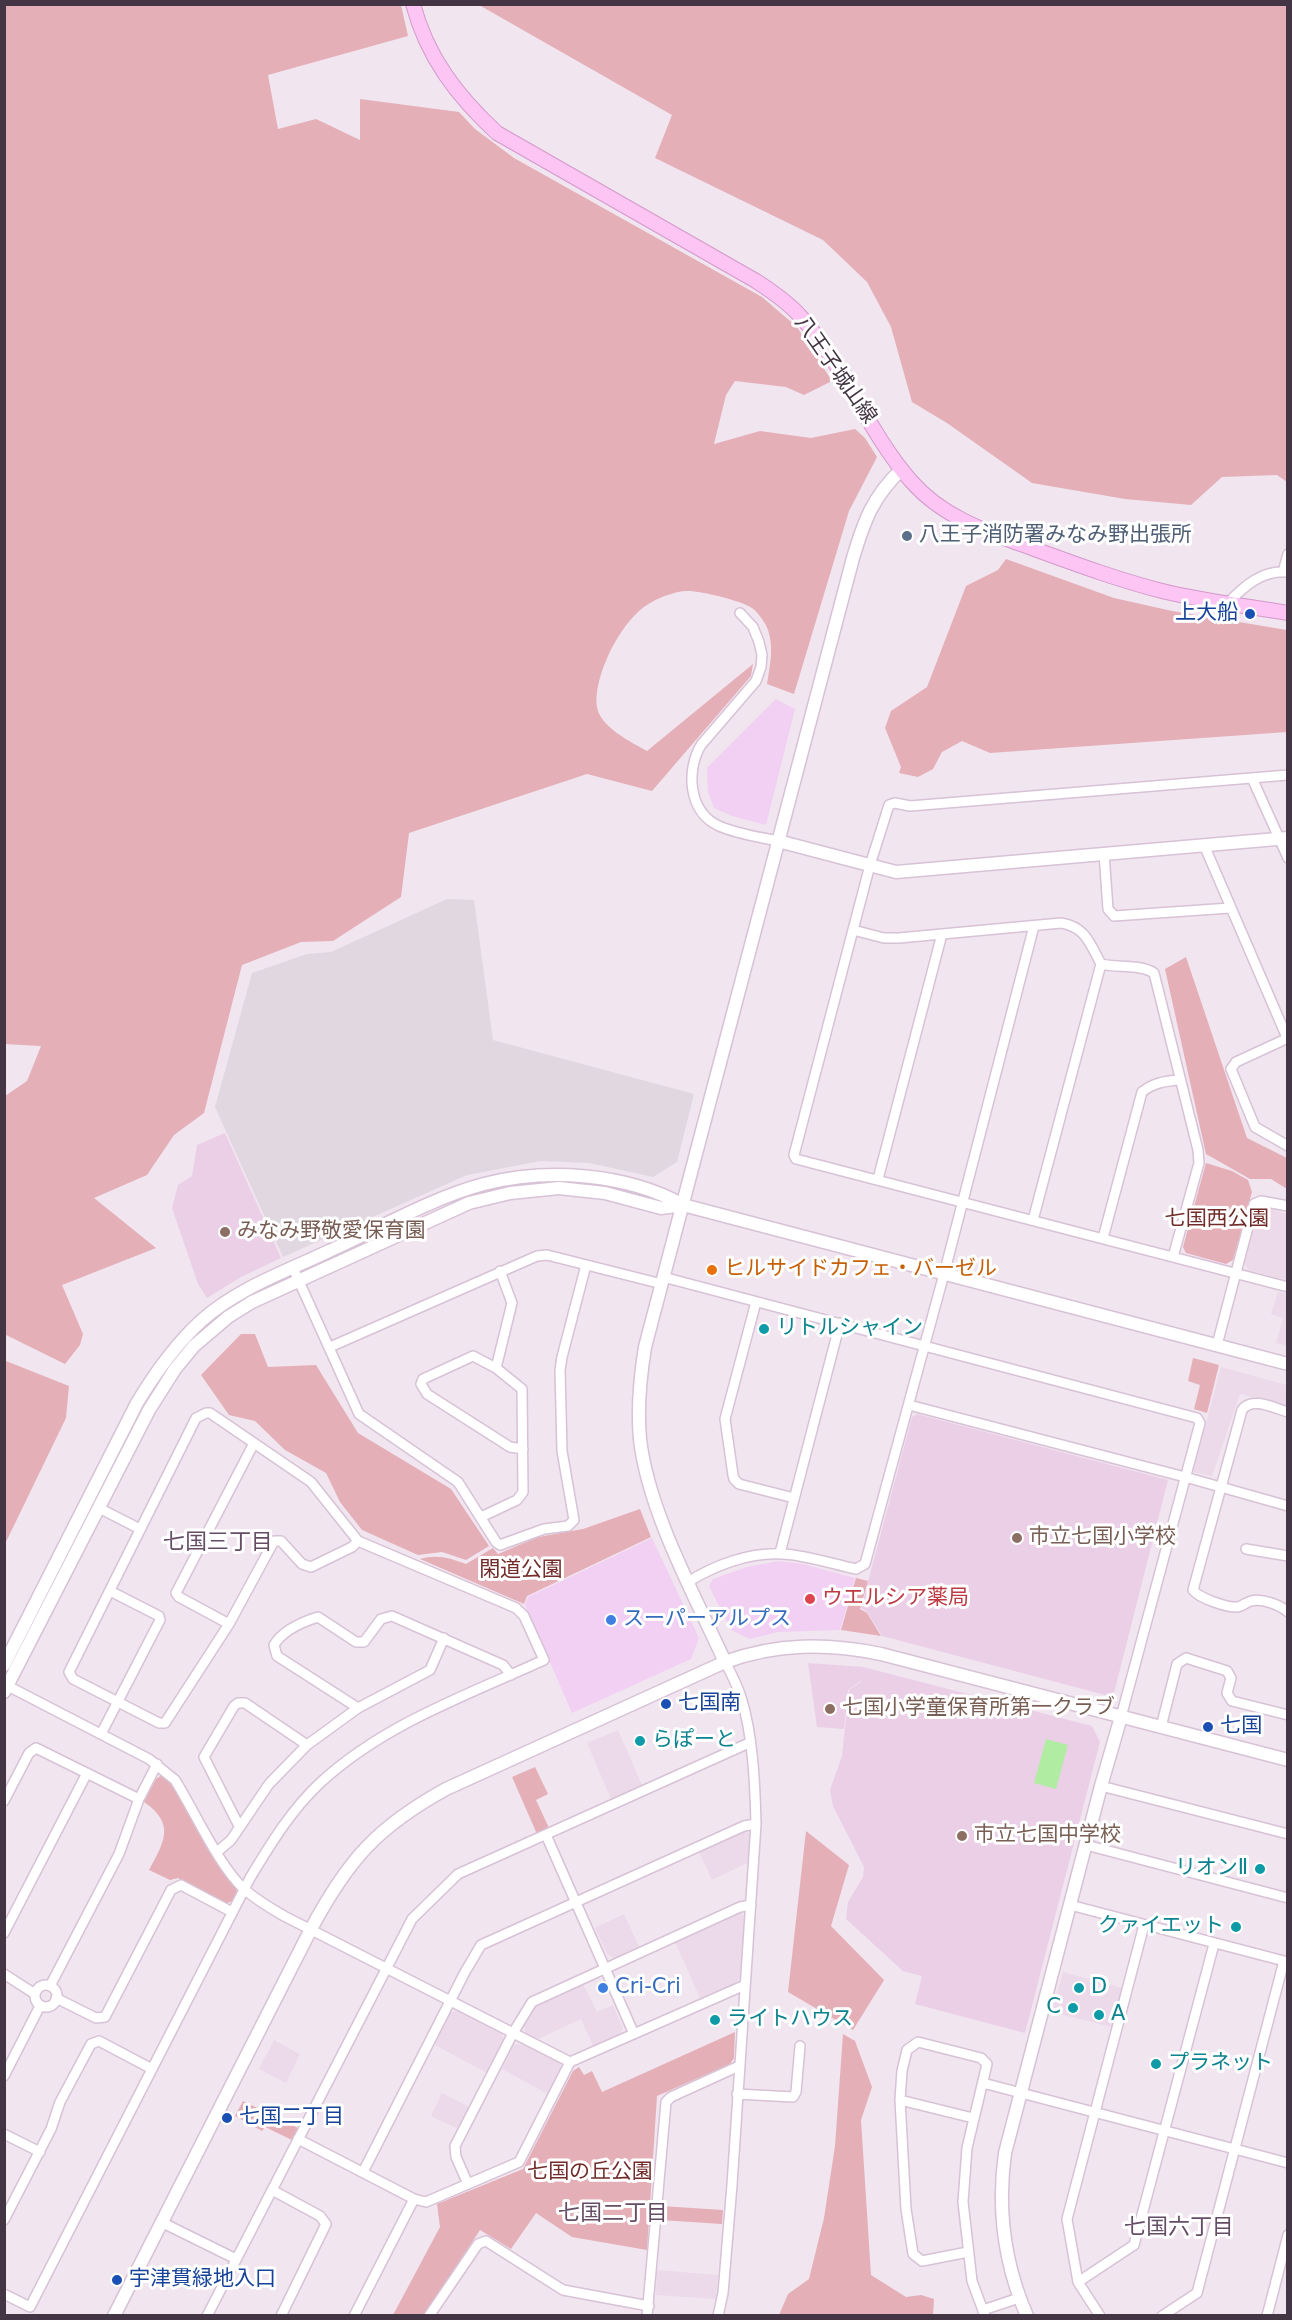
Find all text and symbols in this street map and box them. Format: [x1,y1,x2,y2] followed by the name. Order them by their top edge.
[789,311,881,429] street label: 八王子城山線
[919,523,1192,549] place label: 八王子消防署みなみ野出張所
[900,529,914,543] marker: 八王子消防署みなみ野出張所
[1175,601,1238,627] place label: 上大船
[1243,607,1257,621] marker: 上大船
[1165,1207,1269,1233] park label: 七国西公園
[237,1219,426,1245] place label: みなみ野敬愛保育園
[218,1225,232,1239] marker: みなみ野敬愛保育園
[724,1257,997,1283] place label: ヒルサイドカフェ・バーゼル
[705,1263,719,1277] marker: ヒルサイドカフェ・バーゼル
[776,1316,923,1342] place label: リトルシャイン
[757,1322,771,1336] marker: リトルシャイン
[1029,1525,1176,1551] place label: 市立七国小学校
[163,1530,273,1556] district label: 七国三丁目
[1010,1531,1024,1545] marker: 市立七国小学校
[479,1558,563,1584] park label: 閑道公園
[822,1586,969,1612] place label: ウエルシア薬局
[803,1592,817,1606] marker: ウエルシア薬局
[623,1607,791,1633] place label: スーパーアルプス
[604,1613,618,1627] marker: スーパーアルプス
[678,1691,741,1717] place label: 七国南
[842,1696,1115,1722] place label: 七国小学童保育所第一クラブ
[659,1697,673,1711] marker: 七国南
[823,1702,837,1716] marker: 七国小学童保育所第一クラブ
[1220,1714,1262,1740] place label: 七国
[1201,1720,1215,1734] marker: 七国
[652,1728,736,1754] place label: らぽーと
[633,1734,647,1748] marker: らぽーと
[974,1823,1121,1849] place label: 市立七国中学校
[955,1829,969,1843] marker: 市立七国中学校
[1175,1856,1248,1882] place label: リオンⅡ
[1253,1862,1267,1876] marker: リオンⅡ
[1098,1914,1224,1940] place label: クァイエット
[1229,1920,1243,1934] marker: クァイエット
[615,1975,681,2001] place label: Cri-Cri
[1091,1975,1107,2001] place label: D
[596,1981,610,1995] marker: Cri-Cri
[1072,1981,1086,1995] marker: D
[1046,1995,1061,2021] place label: C
[1066,2001,1080,2015] marker: C
[1111,2002,1125,2028] place label: A
[727,2007,853,2033] place label: ライトハウス
[1092,2008,1106,2022] marker: A
[708,2013,722,2027] marker: ライトハウス
[1168,2051,1273,2077] place label: プラネット
[1149,2057,1163,2071] marker: プラネット
[239,2105,344,2131] place label: 七国二丁目
[220,2111,234,2125] marker: 七国二丁目
[527,2160,653,2186] park label: 七国の丘公園
[558,2201,668,2227] district label: 七国二丁目
[1124,2215,1234,2241] district label: 七国六丁目
[129,2267,276,2293] place label: 宇津貫緑地入口
[110,2273,124,2287] marker: 宇津貫緑地入口

